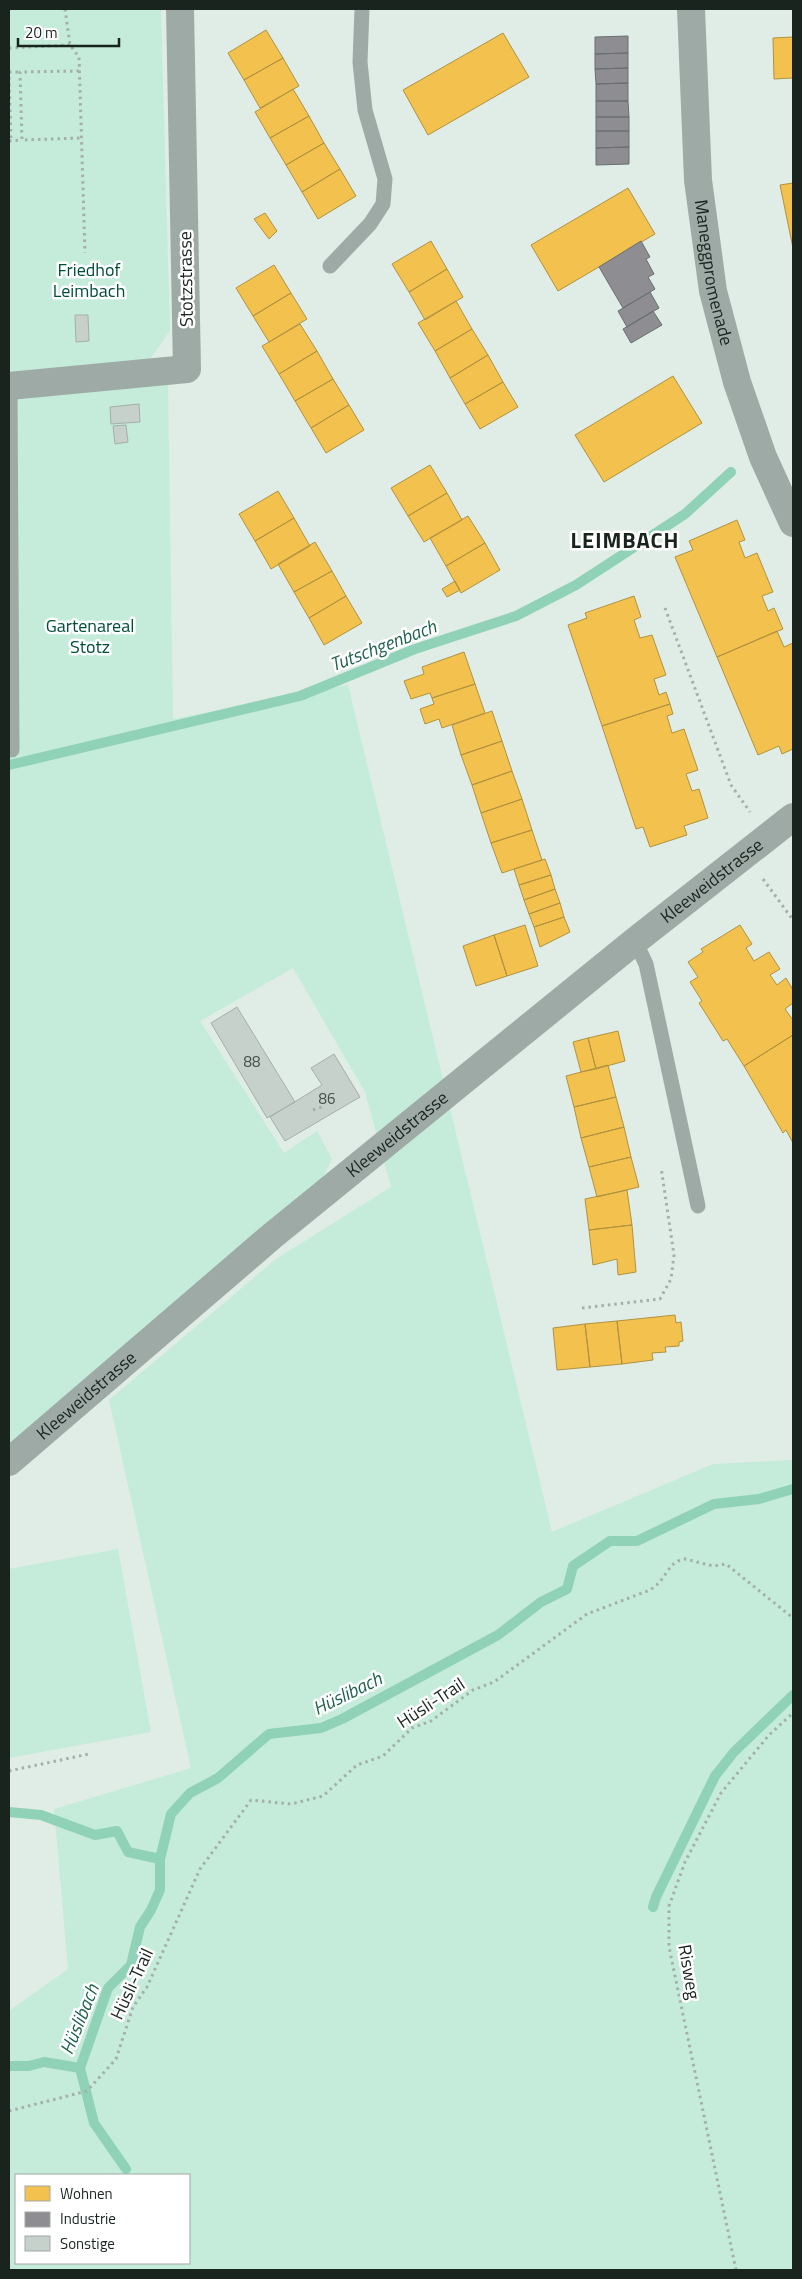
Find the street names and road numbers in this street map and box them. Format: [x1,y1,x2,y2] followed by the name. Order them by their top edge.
[688,198,741,348] street label: Maneggpromenade
[171,231,200,327] street label: Stotzstrasse
[654,831,769,929] street label: Kleeweidstrasse
[340,1084,454,1184] street label: Kleeweidstrasse
[30,1344,142,1446] street label: Kleeweidstrasse
[391,1671,470,1735] street label: Hüsli-Trail
[671,1942,708,2001] street label: Risweg
[103,1944,160,2024] street label: Hüsli-Trail

